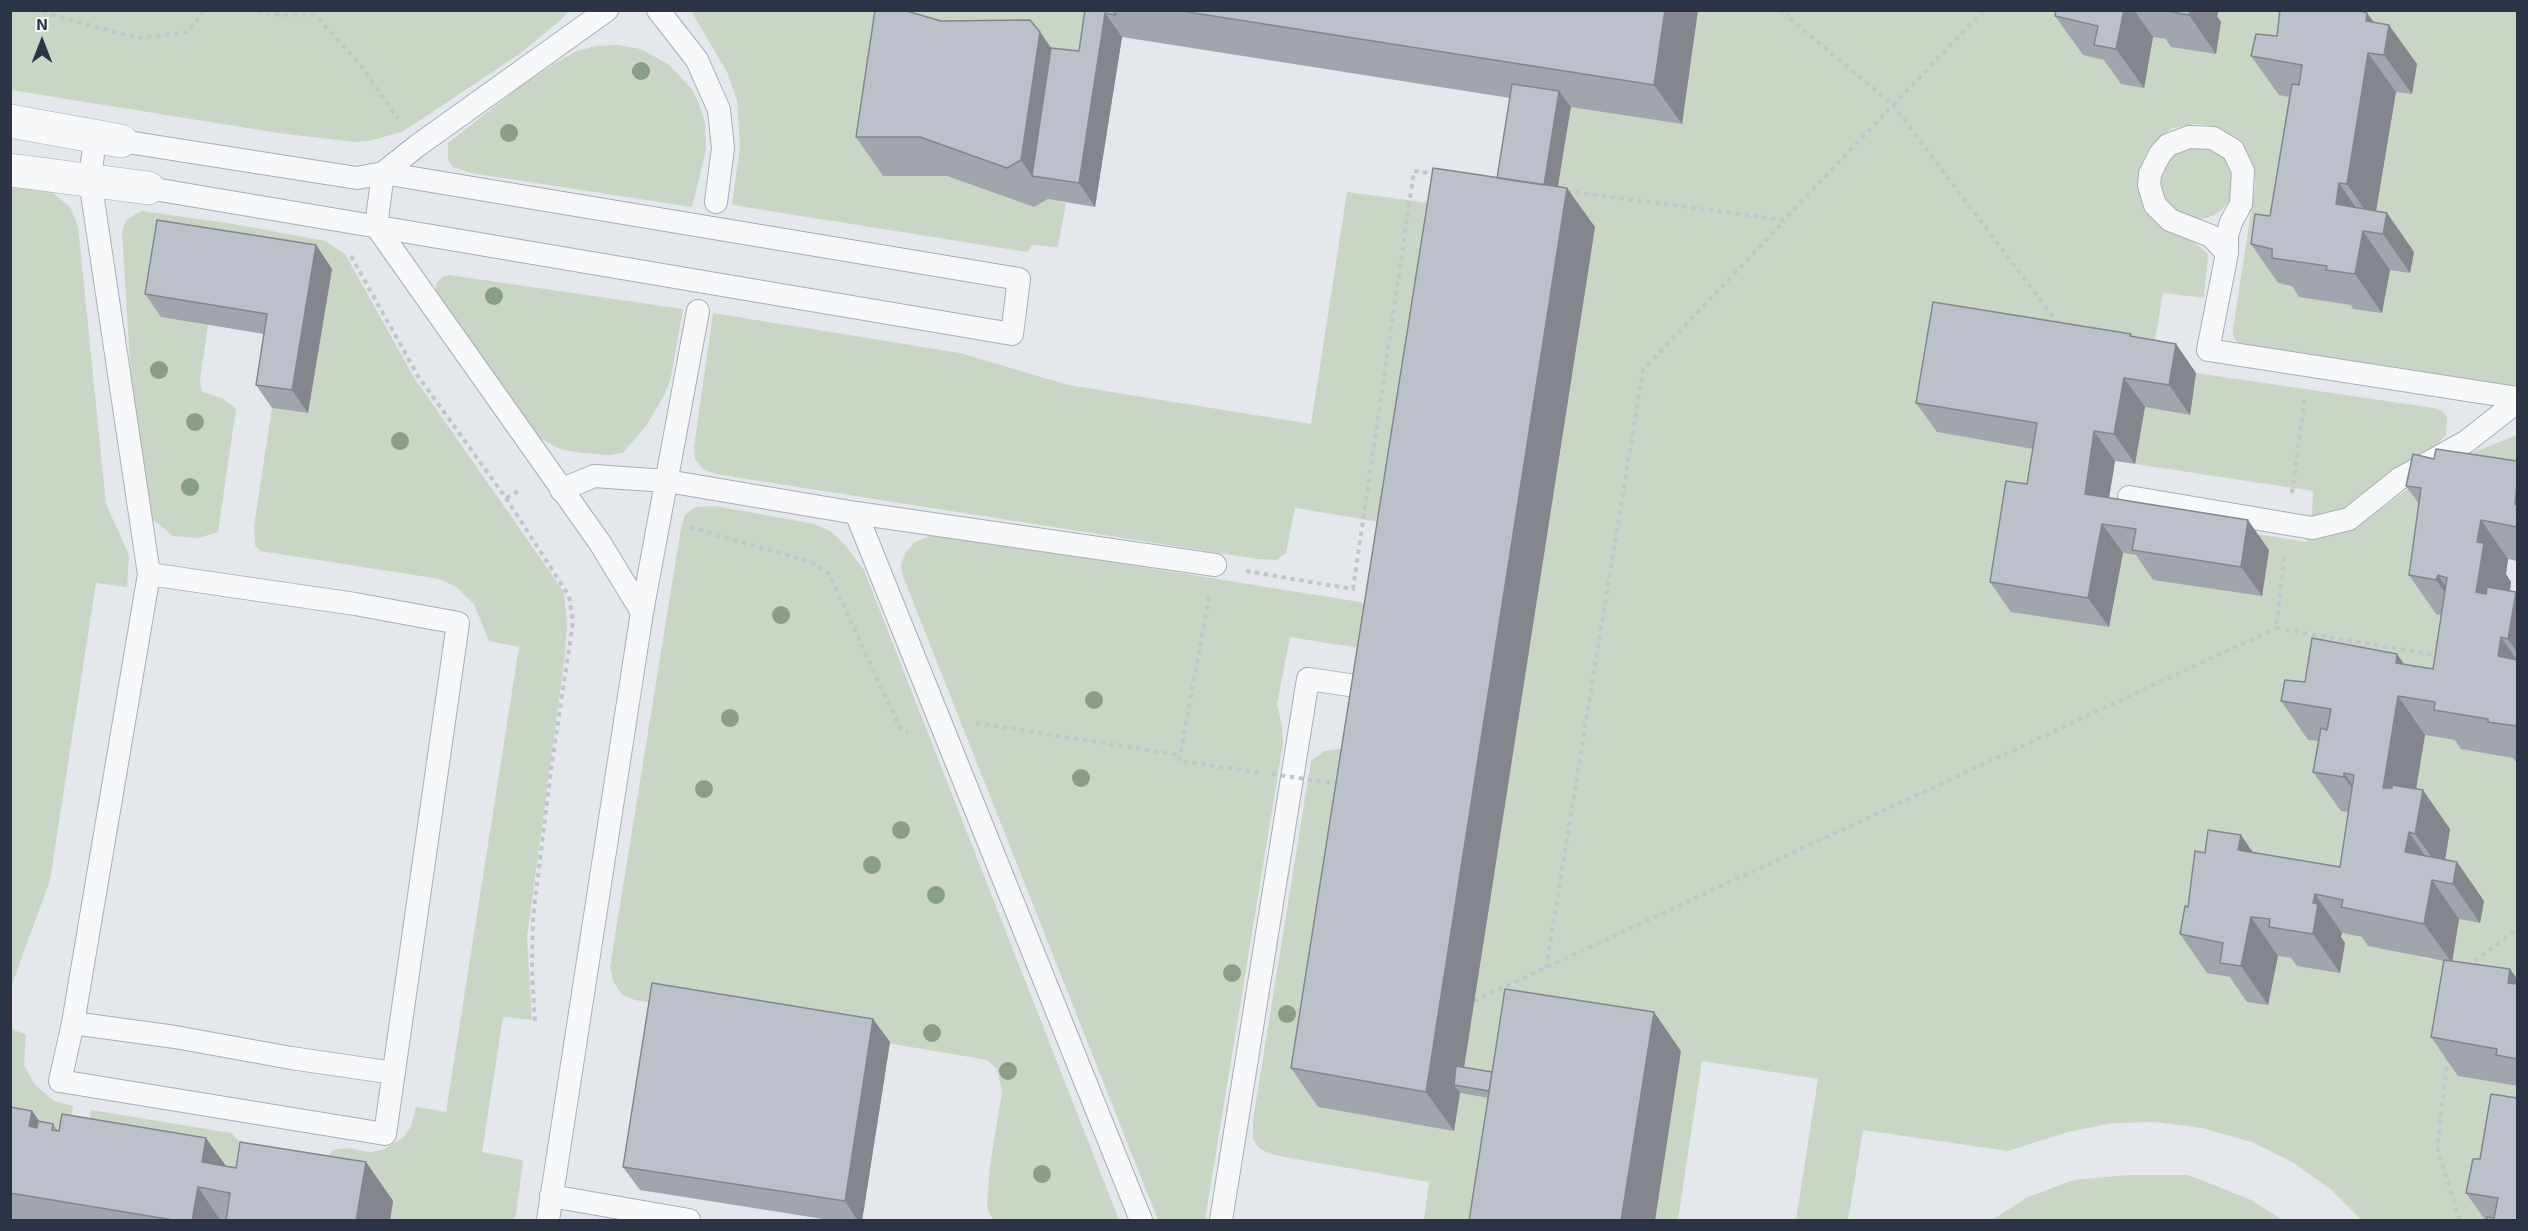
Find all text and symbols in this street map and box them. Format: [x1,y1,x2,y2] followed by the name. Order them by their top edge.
[12,12,72,72] north arrow
[36,14,48,33] text: N

